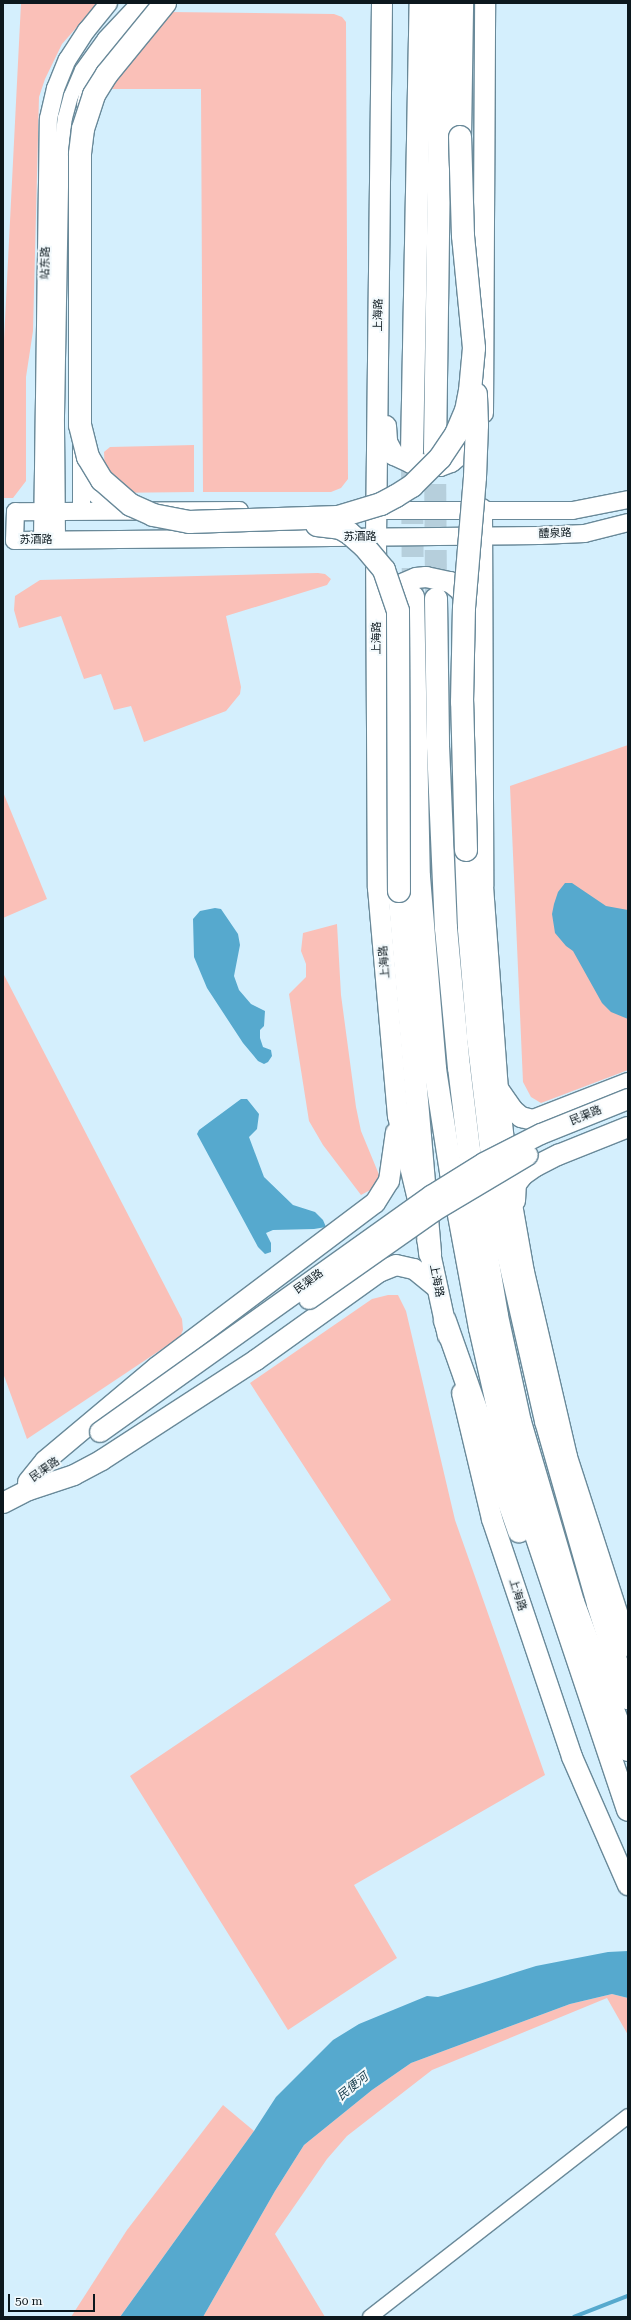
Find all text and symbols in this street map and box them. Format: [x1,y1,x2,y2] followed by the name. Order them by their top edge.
[39,246,53,280] street label: 站东路
[372,298,386,332] street label: 上海路
[538,527,572,541] street label: 醴泉路
[344,530,376,544] street label: 苏酒路
[20,533,52,547] street label: 苏酒路
[370,622,384,654] street label: 上海路
[377,945,393,979] street label: 上海路
[568,1104,604,1128] street label: 民渠路
[426,1264,446,1298] street label: 上海路
[292,1267,326,1297] street label: 民渠路
[28,1455,62,1485] street label: 民渠路
[506,1577,528,1613] street label: 上海路
[334,2070,372,2104] water label: 民便河
[10,2286,97,2312] scale bar
[15,2294,42,2308] text: 50 m

